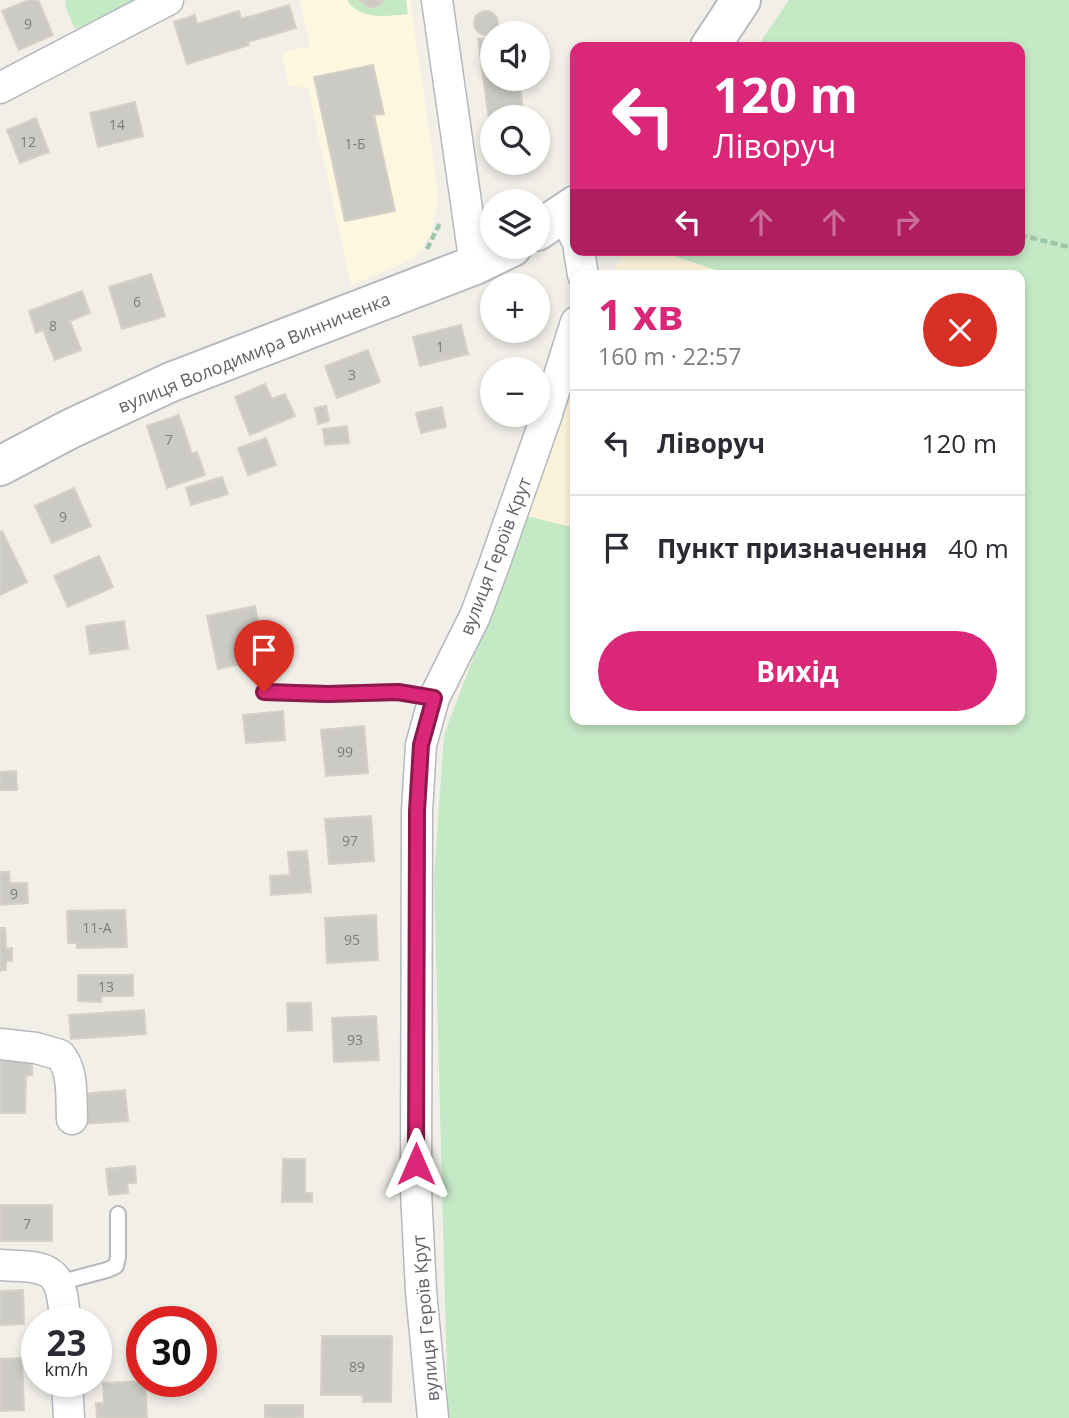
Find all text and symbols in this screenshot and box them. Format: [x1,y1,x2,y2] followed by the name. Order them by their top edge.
[24,14,32,33] house number: 9
[480,21,550,427] map controls
[480,21,550,91] button: sound
[713,61,858,127] text: 120 m
[598,70,689,161] icon: left
[480,105,550,175] button: search
[109,115,125,134] house number: 14
[713,124,836,167] text: Ліворуч
[20,132,36,151] house number: 12
[344,134,366,153] house number: 1-Б
[480,189,550,259] button: layers
[669,203,707,241] icon: left
[742,203,780,241] icon: ahead
[815,203,853,241] icon: ahead
[888,203,926,241] icon: right
[480,273,550,343] button: +
[598,285,684,342] text: 1 хв
[114,286,394,418] street label: вулиця Володимира Винниченка
[133,292,141,311] house number: 6
[923,293,997,367] button: close
[49,316,57,335] house number: 8
[436,337,444,356] house number: 1
[598,340,741,372] text: 160 m · 22:57
[480,357,550,427] button: −
[348,365,356,384] house number: 3
[598,424,636,462] icon: left
[657,425,765,461] text: Ліворуч
[922,425,997,461] text: 120 m
[165,430,173,449] house number: 7
[454,473,536,638] street label: вулиця Героїв Крут
[59,507,67,526] house number: 9
[598,529,636,567] icon: arrive
[657,530,927,566] text: Пункт призначення
[948,530,1009,566] text: 40 m
[234,620,294,692] pin
[245,631,283,669] icon: arrive
[598,631,997,711] button: Вихід
[337,742,353,761] house number: 99
[342,831,358,850] house number: 97
[10,884,18,903] house number: 9
[82,918,112,937] house number: 11-А
[344,930,360,949] house number: 95
[98,977,114,996] house number: 13
[347,1030,363,1049] house number: 93
[379,1127,453,1201] position arrow
[23,1214,31,1233] house number: 7
[406,1233,444,1402] street label: вулиця Героїв Крут
[126,1306,217,1397] speed limit sign: 30
[46,1319,87,1366] text: 23
[45,1357,88,1381] text: km/h
[349,1357,365,1376] house number: 89

